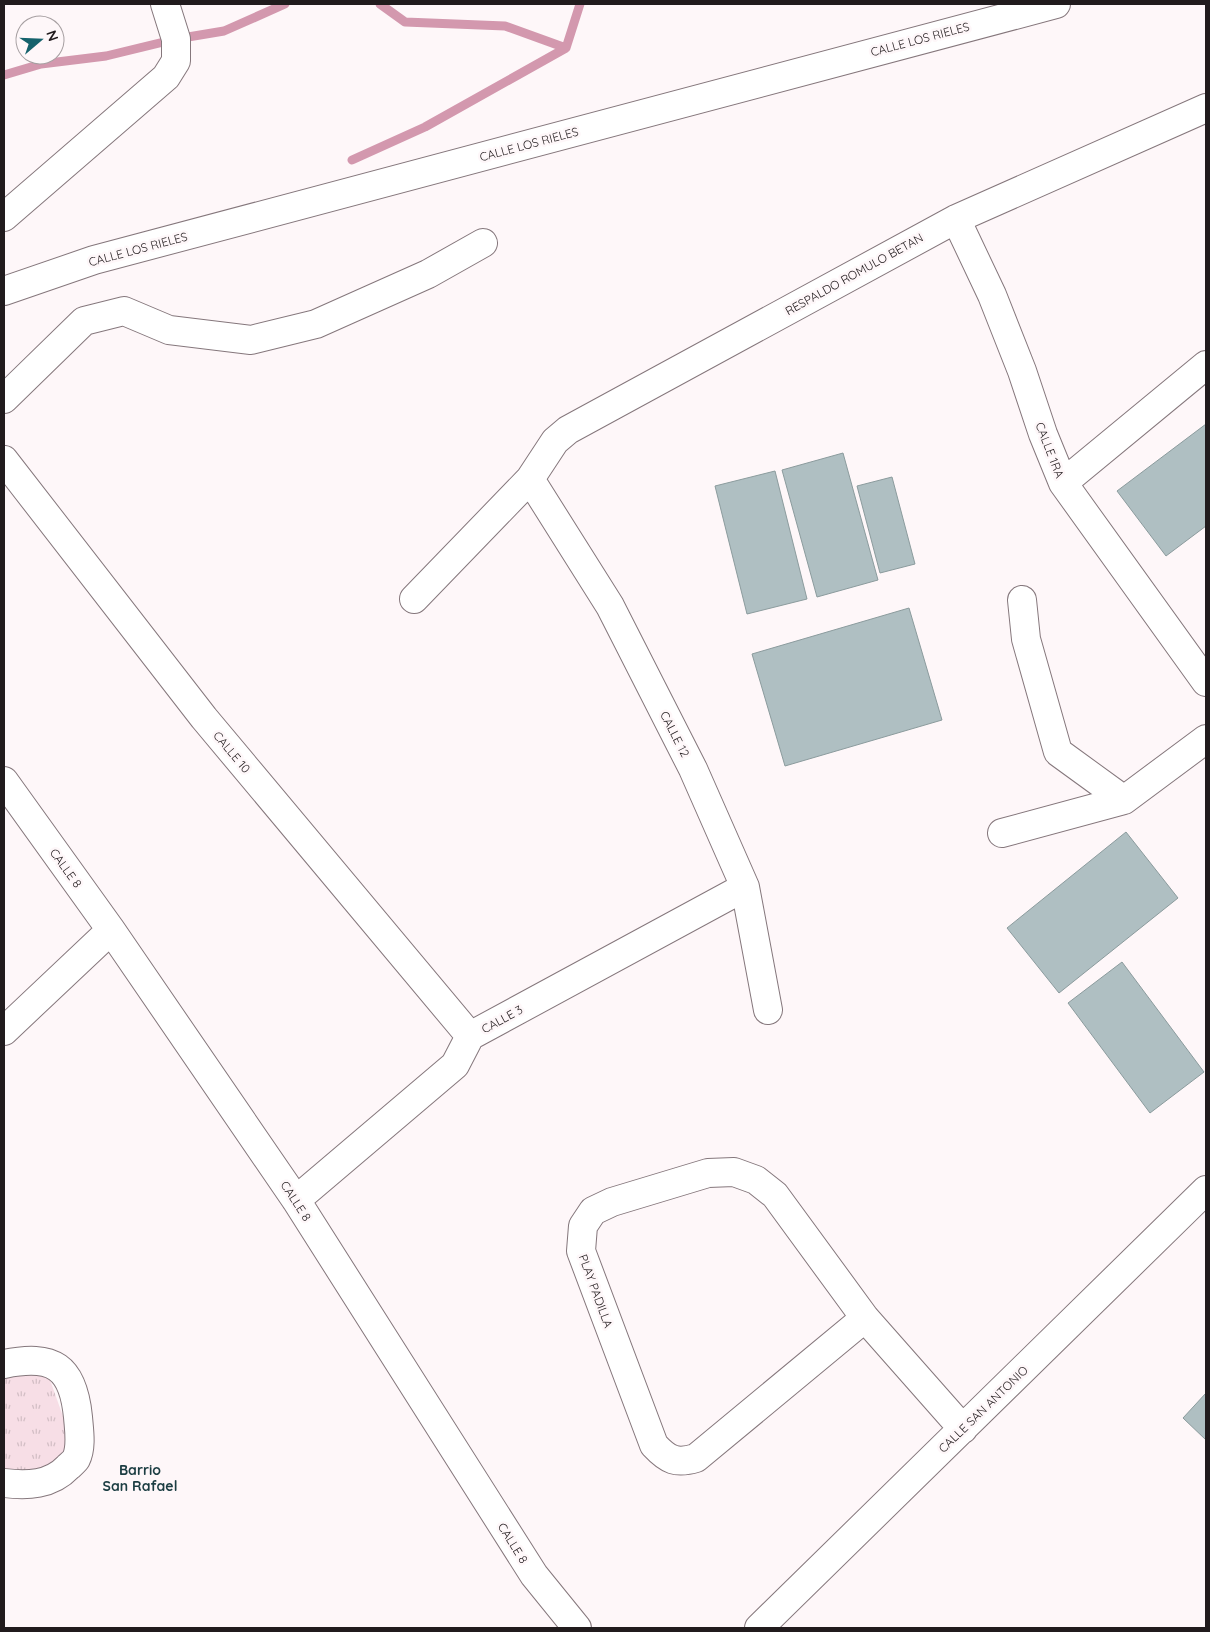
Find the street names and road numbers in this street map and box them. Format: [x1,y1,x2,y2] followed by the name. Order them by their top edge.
[869,19,971,59] street label: CALLE LOS RIELES
[478,124,580,164] street label: CALLE LOS RIELES
[87,229,189,269] street label: CALLE LOS RIELES
[782,230,926,318] street label: RESPALDO ROMULO BETAN
[1032,420,1068,480] street label: CALLE 1RA
[657,709,693,760] street label: CALLE 12
[210,728,254,776] street label: CALLE 10
[47,845,85,891] street label: CALLE 8
[479,1002,525,1036] street label: CALLE 3
[277,1178,315,1224] street label: CALLE 8
[576,1252,616,1330] street label: PLAY PADILLA
[935,1362,1031,1456] street label: CALLE SAN ANTONIO
[495,1520,531,1566] street label: CALLE 8

